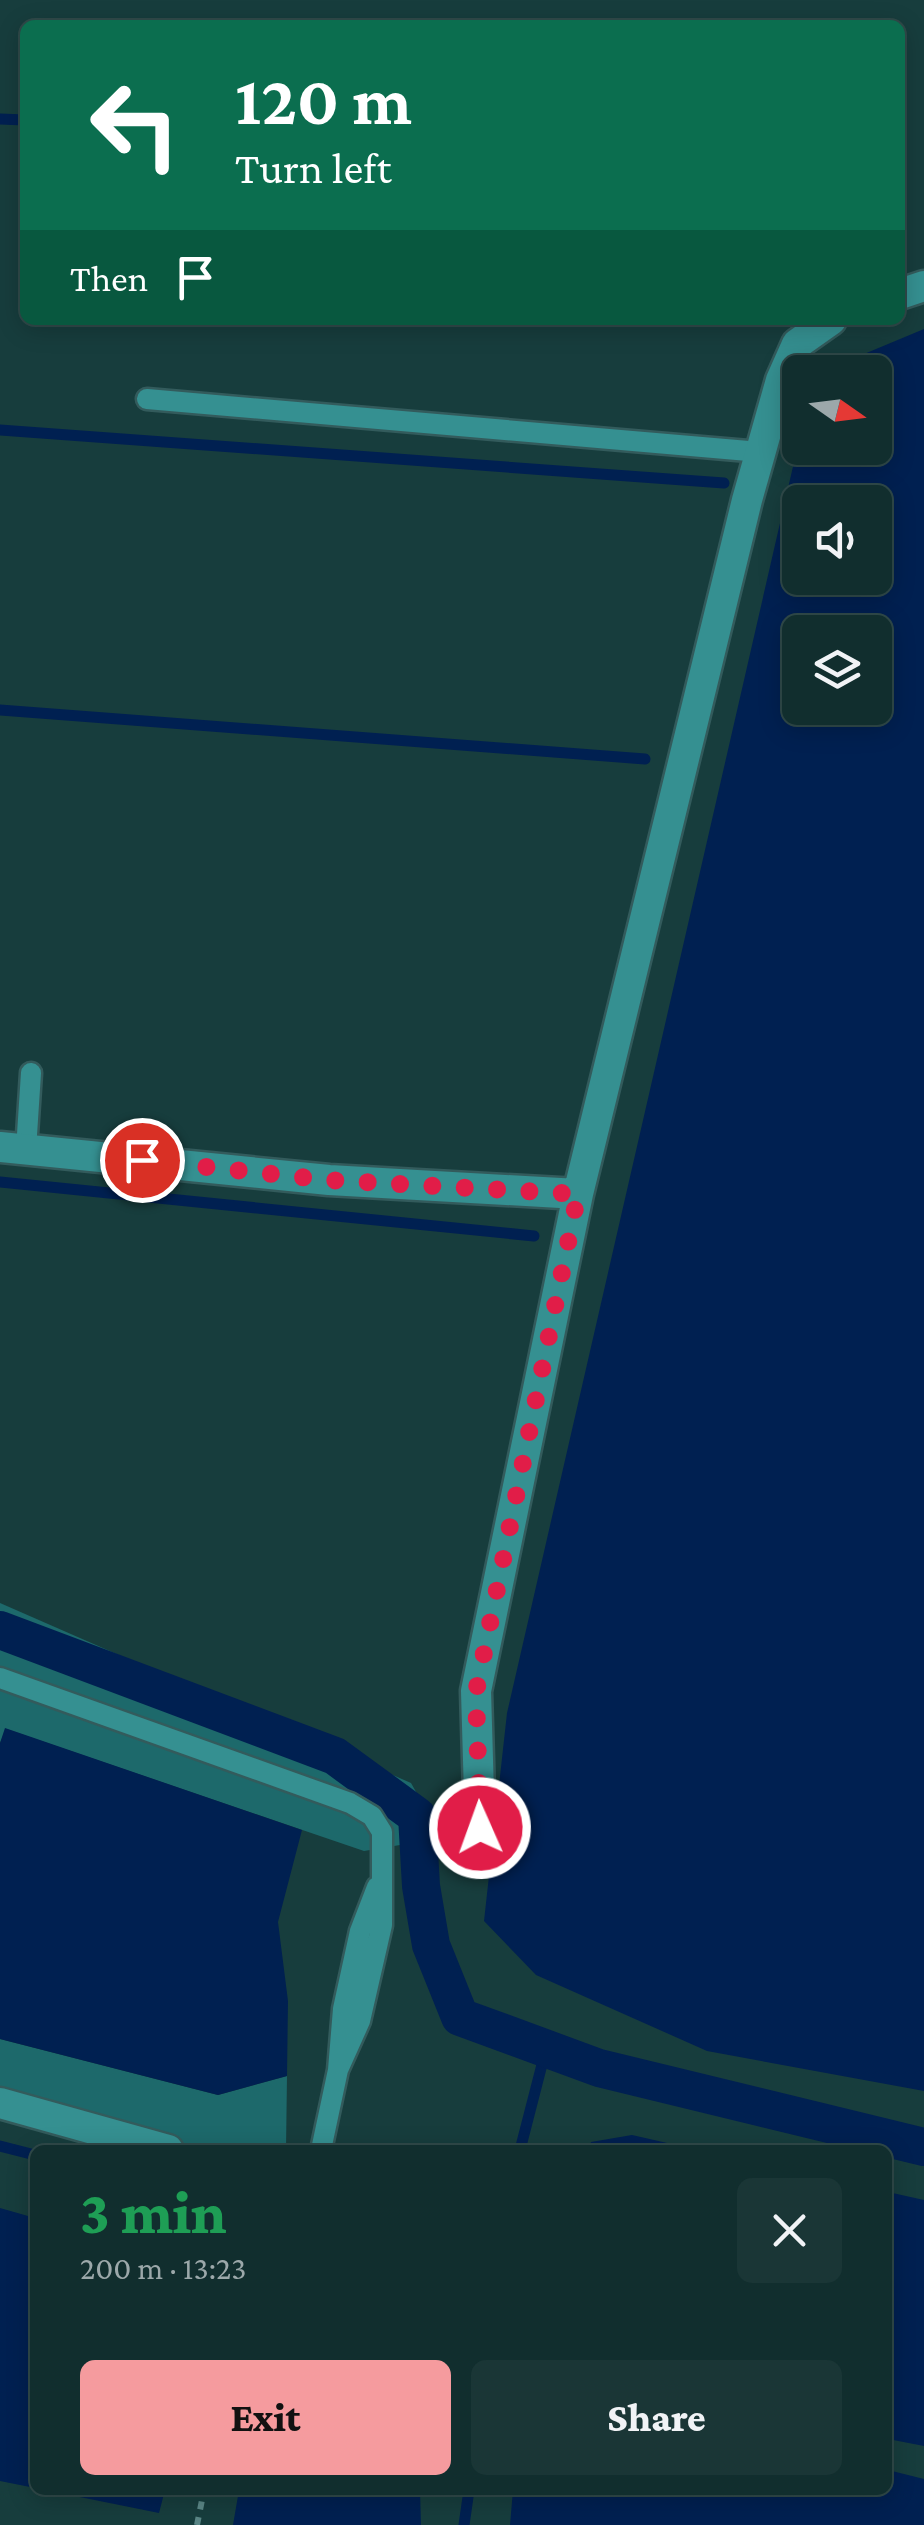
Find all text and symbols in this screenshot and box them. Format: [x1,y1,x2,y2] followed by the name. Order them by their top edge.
[70,60,200,190] icon: left
[235,61,412,139] text: 120 m
[235,143,392,193] text: Turn left
[168,250,223,305] icon: arrive
[70,257,148,299] text: Then
[782,355,892,465] north arrow
[782,355,892,725] map controls
[782,485,892,595] button: sound
[782,615,892,725] button: layers
[100,1118,185,1203] pin
[115,1133,170,1188] icon: arrive
[428,1776,532,1880] position arrow
[737,2178,842,2283] button: close
[80,2179,226,2246] text: 3 min
[80,2250,246,2286] text: 200 m · 13:23
[80,2360,451,2475] button: Exit
[471,2360,842,2475] button: Share

